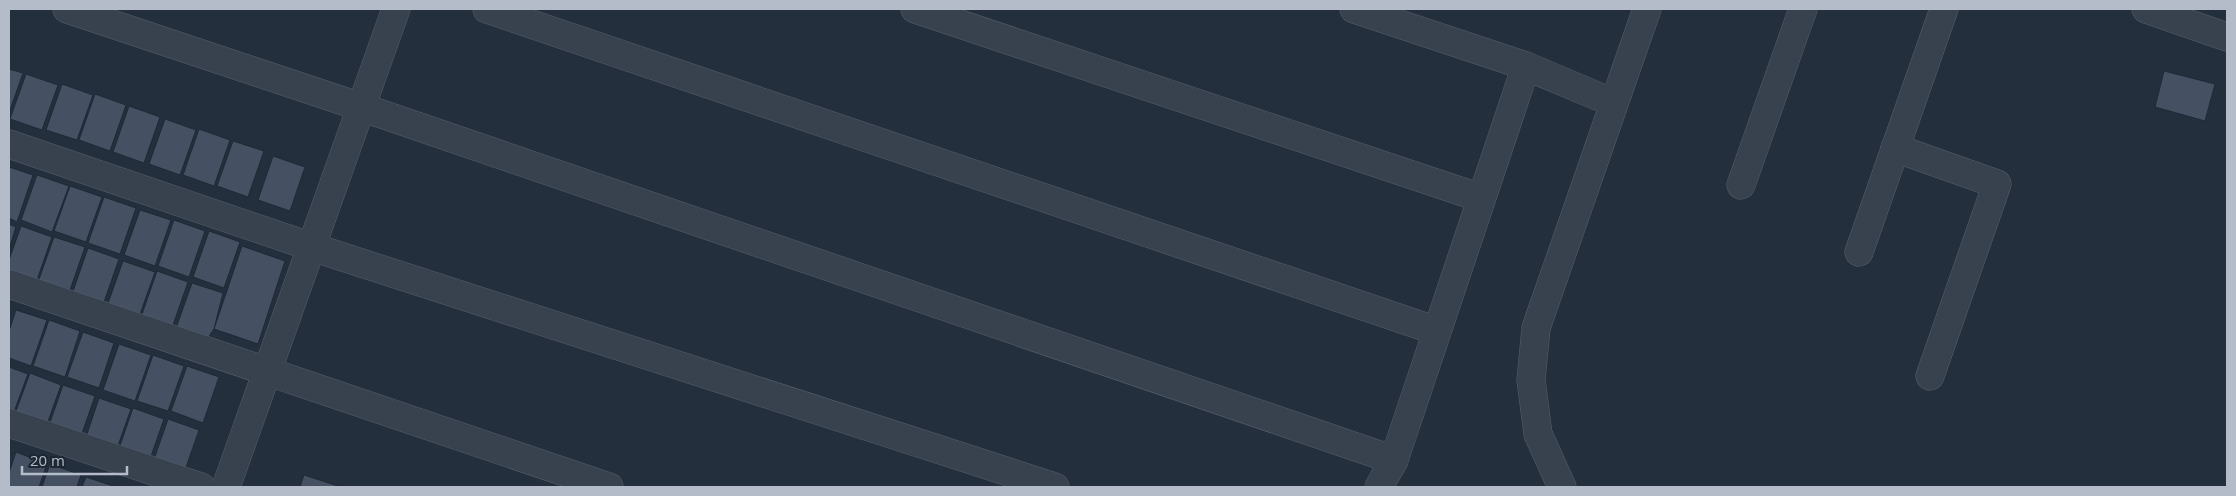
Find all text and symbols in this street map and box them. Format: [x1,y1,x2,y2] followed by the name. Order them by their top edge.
[22,444,128,476] scale bar
[30,450,65,470] text: 20 m

